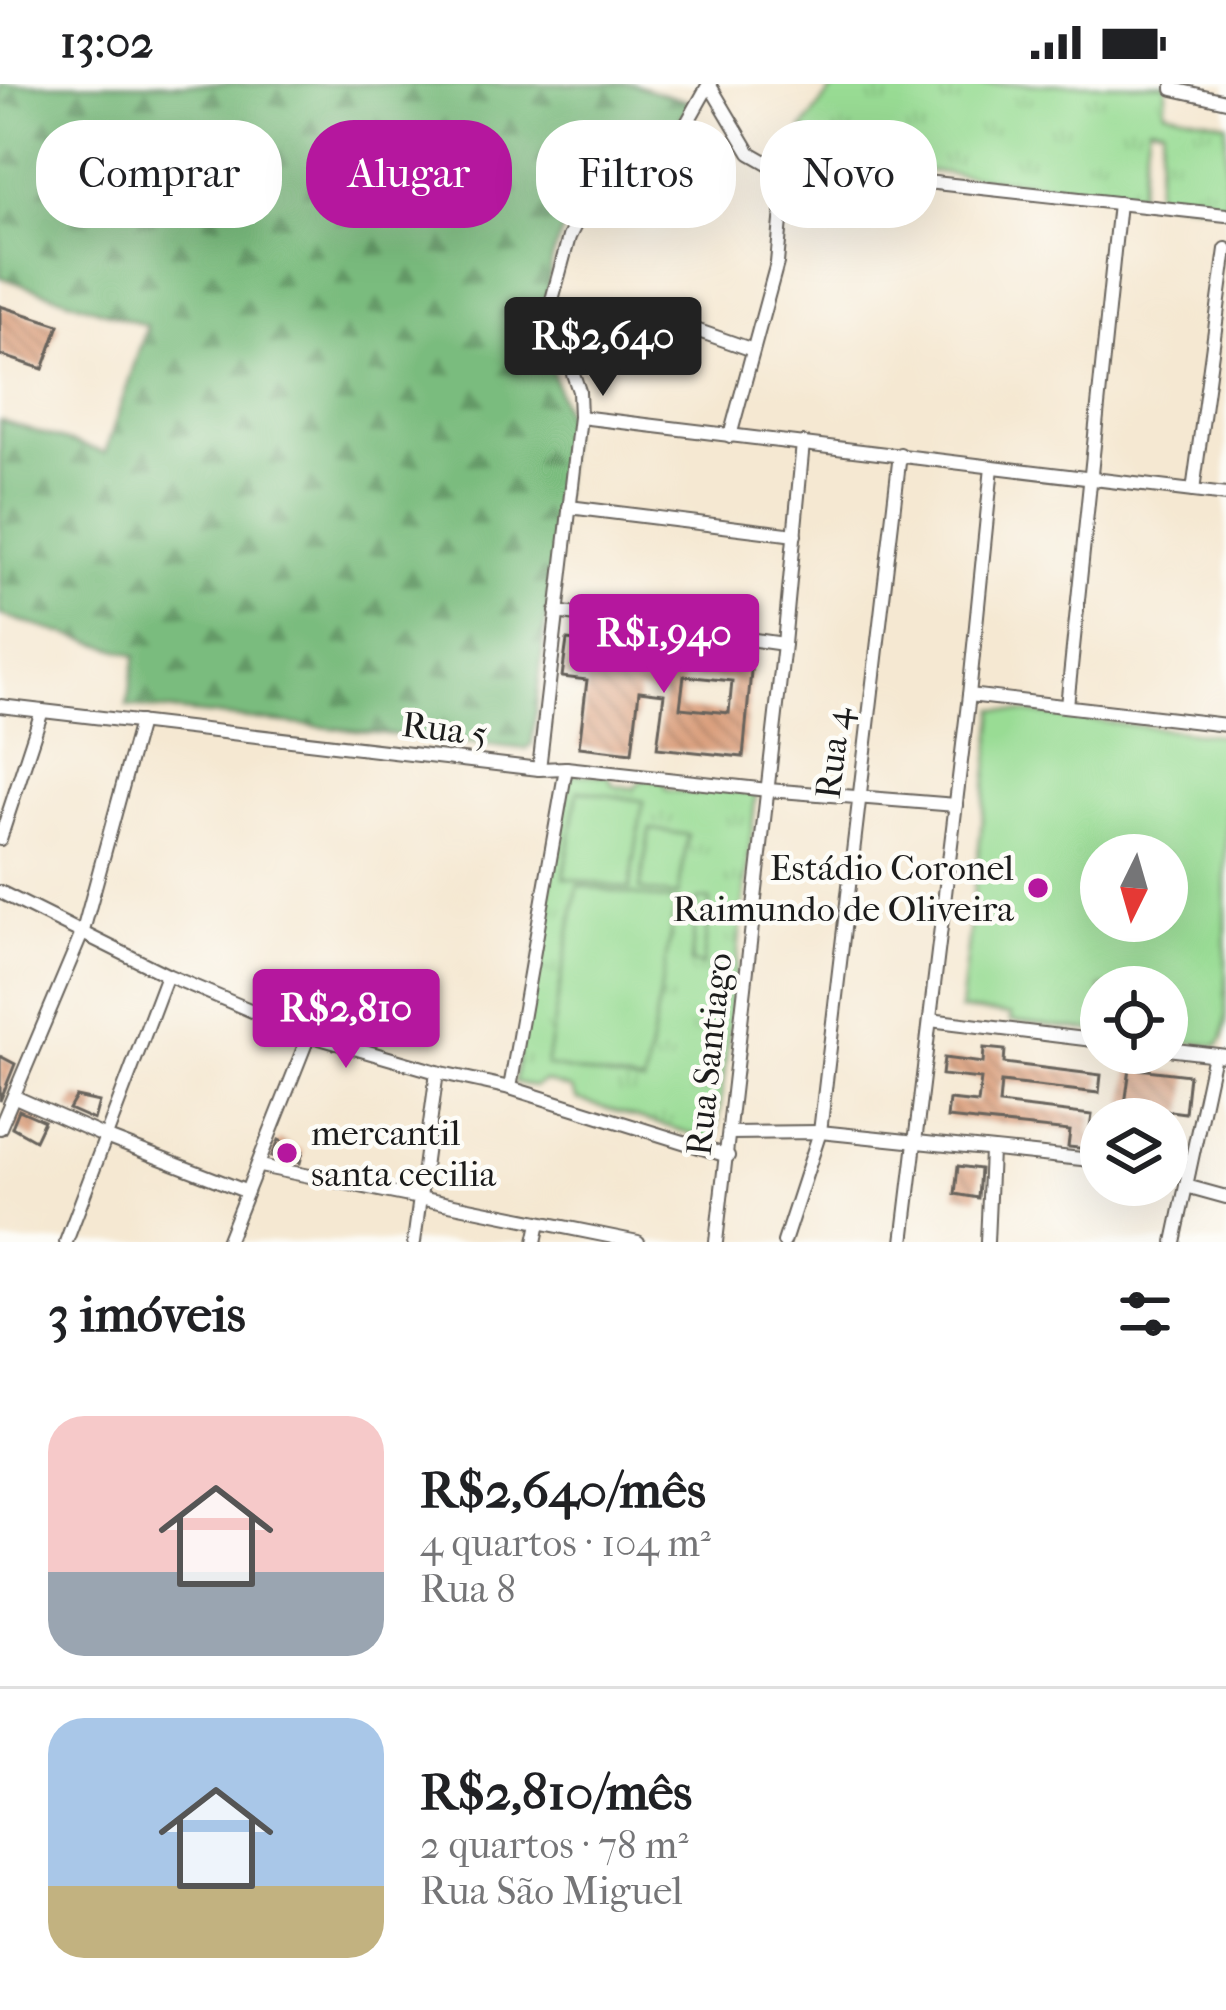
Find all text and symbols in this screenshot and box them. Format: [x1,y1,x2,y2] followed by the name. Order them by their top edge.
[60,16,153,69] text: 13:02
[36,120,282,228] chip: Comprar
[306,120,512,228] chip: Alugar
[536,120,736,228] chip: Filtros
[760,120,937,228] chip: Novo
[492,297,714,399] pin: R$2,640
[531,313,675,359] text: R$2,640
[553,594,775,696] pin: R$1,940
[596,610,732,656] text: R$1,940
[400,703,490,755] street label: Rua 5
[807,704,860,801] street label: Rua 4
[1080,834,1188,942] north arrow
[1080,834,1188,1206] map controls
[672,847,1014,930] place label: Estádio Coronel Raimundo de Oliveira
[1025,875,1051,901] marker: Estádio Coronel Raimundo de Oliveira
[677,951,741,1158] street label: Rua Santiago
[1080,966,1188,1074] button: locate
[235,969,457,1071] pin: R$2,810
[280,985,412,1031] text: R$2,810
[1080,1098,1188,1206] button: layers
[311,1112,497,1195] place label: mercantil santa cecilia
[274,1140,300,1166] marker: mercantil santa cecilia
[1112,1281,1178,1347] icon: filters
[48,1284,246,1344] text: 3 imóveis
[420,1460,706,1520] text: R$2,640/mês
[144,1464,288,1608] icon: home
[420,1520,711,1566] text: 4 quartos · 104 m²
[420,1566,516,1612] text: Rua 8
[420,1762,692,1822] text: R$2,810/mês
[144,1766,288,1910] icon: home
[420,1822,688,1868] text: 2 quartos · 78 m²
[420,1868,683,1914] text: Rua São Miguel

